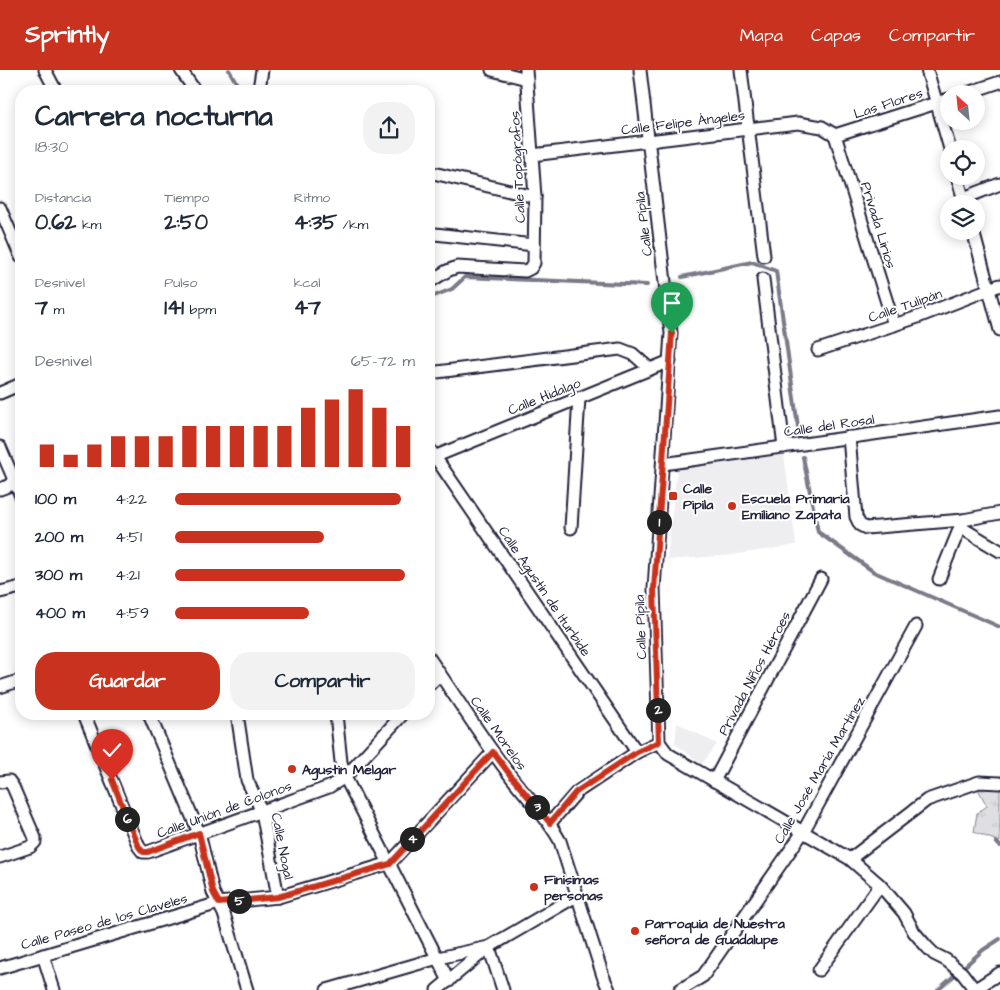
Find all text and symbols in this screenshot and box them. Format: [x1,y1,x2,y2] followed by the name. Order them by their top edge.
[25,18,109,52] text: Sprintly
[740,23,783,48] text: Mapa
[811,23,861,48] text: Capas
[889,23,975,48] text: Compartir
[851,83,925,125] street label: Las Flores
[940,85,985,130] north arrow
[940,85,985,240] map controls
[35,97,273,136] text: Carrera nocturna
[363,102,415,154] button: share
[620,105,746,141] street label: Calle Felipe Ángeles
[505,110,531,223] street label: Calle Topógrafos
[35,136,68,158] text: 18:30
[940,140,985,185] button: locate
[855,180,901,271] street label: Privada Lirios
[35,188,91,208] text: Distancia
[164,188,209,208] text: Tiempo
[294,188,330,208] text: Ritmo
[630,190,658,257] street label: Calle Pípila
[940,195,985,240] button: layers
[35,208,76,237] text: 0.62
[164,208,208,237] text: 2:50
[294,208,337,237] text: 4:35
[76,215,102,235] text: km
[337,215,369,235] text: /km
[35,273,85,293] text: Desnivel
[164,273,197,293] text: Pulso
[294,273,320,293] text: kcal
[651,282,693,333] pin
[866,284,945,328] street label: Calle Tulipán
[658,289,686,317] icon: arrive
[35,293,48,322] text: 7
[164,293,184,322] text: 141
[294,293,321,322] text: 47
[48,300,64,320] text: m
[184,300,216,320] text: bpm
[35,350,92,372] text: Desnivel
[351,350,415,372] text: 65–72 m
[505,373,584,421] street label: Calle Hidalgo
[782,410,876,442] street label: Calle del Rosal
[683,479,714,515] place label: Calle Pipila
[35,488,76,510] text: 100 m
[115,488,147,510] text: 4:22
[742,489,850,525] place label: Escuela Primaria Emiliano Zapata
[667,490,679,502] marker: Calle Pipila
[726,500,738,512] marker: Escuela Primaria Emiliano Zapata
[646,510,672,534] pin: 1
[659,512,660,532] text: 1
[493,523,595,661] street label: Calle Agustín de Iturbide
[35,526,83,548] text: 200 m
[115,526,142,548] text: 4:51
[35,564,82,586] text: 300 m
[115,564,140,586] text: 4:21
[630,594,652,660] street label: Calle Pípila
[35,602,85,624] text: 400 m
[115,602,149,624] text: 4:59
[714,608,796,739] street label: Privada Niños Héroes
[35,652,220,710] button: Guardar
[230,652,415,710] button: Compartir
[465,692,531,775] street label: Calle Morelos
[769,693,870,848] street label: Calle José María Martínez
[646,698,670,722] pin: 2
[654,700,663,720] text: 2
[91,729,133,780] pin
[98,736,126,764] icon: check
[302,760,396,781] place label: Agustin Melgar
[286,763,298,775] marker: Agustin Melgar
[154,776,295,844] street label: Calle Unión de Colonos
[524,794,550,820] pin: 3
[534,797,541,817] text: 3
[114,806,140,832] pin: 6
[123,809,132,829] text: 6
[266,811,298,881] street label: Calle Nogal
[400,826,424,852] pin: 4
[408,829,417,849] text: 4
[544,870,603,906] place label: Finisimas personas
[528,881,540,893] marker: Finisimas personas
[226,888,252,914] pin: 5
[19,889,190,955] street label: Calle Paseo de los Claveles
[235,891,244,911] text: 5
[645,914,786,950] place label: Parroquia de Nuestra señora de Guadalupe
[629,925,641,937] marker: Parroquia de Nuestra señora de Guadalupe

